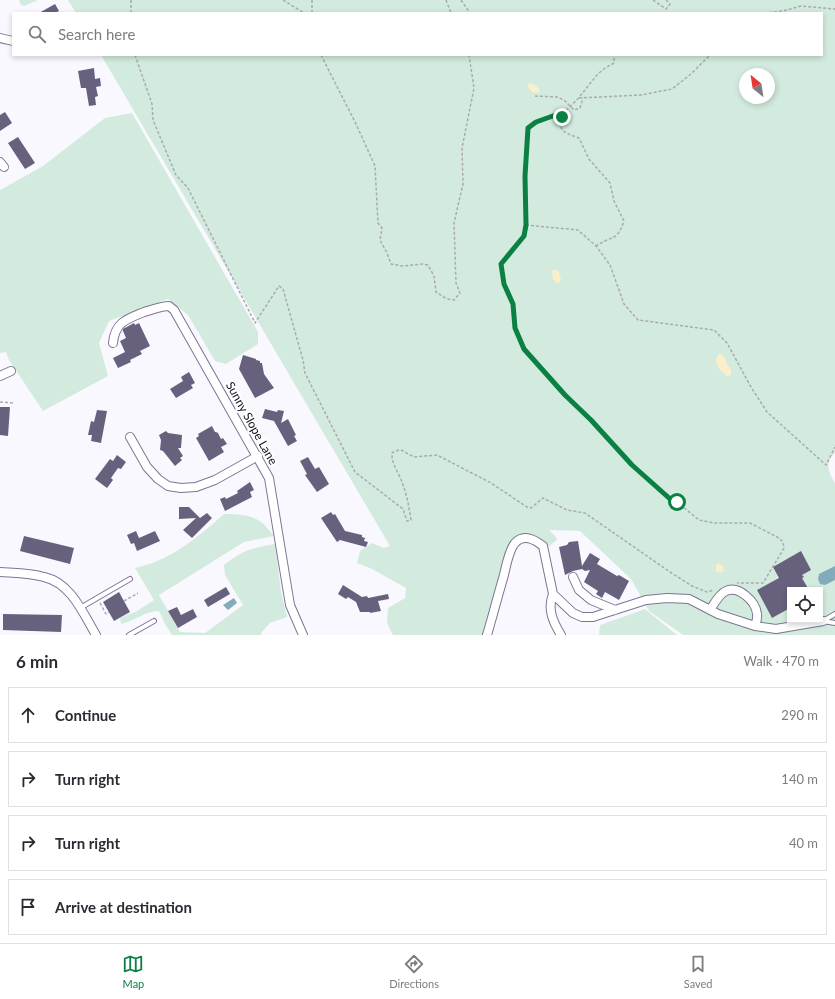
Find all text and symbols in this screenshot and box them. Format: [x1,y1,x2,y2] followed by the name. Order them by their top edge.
[12,12,823,56] search box
[26,23,48,45] icon: search
[58,25,135,43] text: Search here
[739,68,775,104] north arrow
[553,108,571,126] route end
[223,379,281,467] street label: Sunny Slope Lane
[668,493,686,511] route start
[787,587,823,623] map controls
[787,587,823,623] button: locate
[16,651,58,672] text: 6 min
[743,653,819,669] text: Walk · 470 m
[17,704,39,726] icon: ahead
[55,706,116,724] text: Continue
[781,707,818,723] text: 290 m
[17,768,39,790] icon: right
[55,770,120,788] text: Turn right
[781,771,818,787] text: 140 m
[17,832,39,854] icon: right
[55,834,120,852] text: Turn right
[789,835,818,851] text: 40 m
[17,896,39,918] icon: arrive
[55,898,192,916] text: Arrive at destination
[122,953,144,990] tab: Map
[389,953,439,990] tab: Directions
[684,953,713,990] tab: Saved

